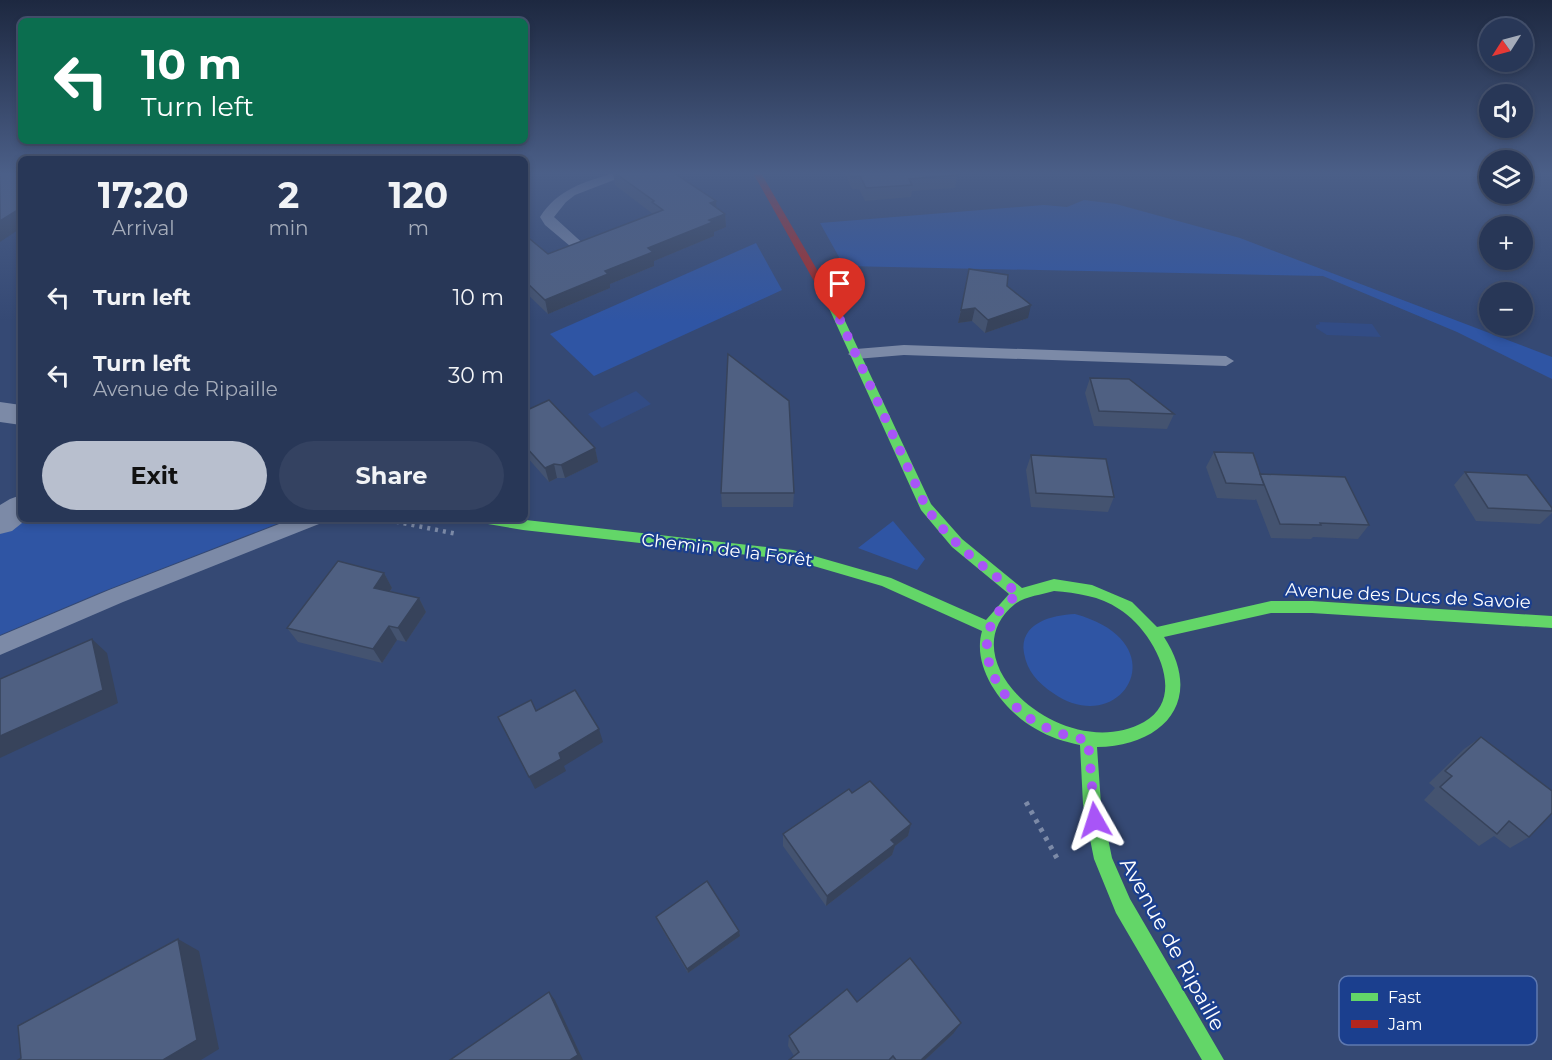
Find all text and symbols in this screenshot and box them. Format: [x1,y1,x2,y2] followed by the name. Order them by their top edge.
[1479,18,1533,72] north arrow
[1479,18,1533,336] map controls
[141,38,242,90] text: 10 m
[42,42,120,120] icon: left
[1479,84,1533,138] button: sound
[141,90,254,123] text: Turn left
[1479,150,1533,204] button: layers
[98,173,189,217] text: 17:20
[278,173,299,217] text: 2
[388,173,448,217] text: 120
[112,216,175,240] text: Arrival
[268,216,309,240] text: min
[408,216,429,240] text: m
[1479,216,1533,270] button: +
[814,258,865,320] pin
[823,267,856,300] icon: arrive
[42,281,75,314] icon: left
[1479,282,1533,336] button: −
[93,284,191,311] text: Turn left
[452,284,504,311] text: 10 m
[93,350,191,377] text: Turn left
[42,359,75,392] icon: left
[448,362,504,389] text: 30 m
[93,377,278,401] text: Avenue de Ripaille
[42,441,267,510] button: Exit
[279,441,504,510] button: Share
[640,529,814,571] street label: Chemin de la Forêt
[1285,579,1531,613] street label: Avenue des Ducs de Savoie
[1063,788,1127,852] position arrow
[1115,853,1231,1035] street label: Avenue de Ripaille
[1339,976,1537,1045] legend
[1388,988,1422,1007] text: Fast
[1387,1015,1422,1034] text: Jam

